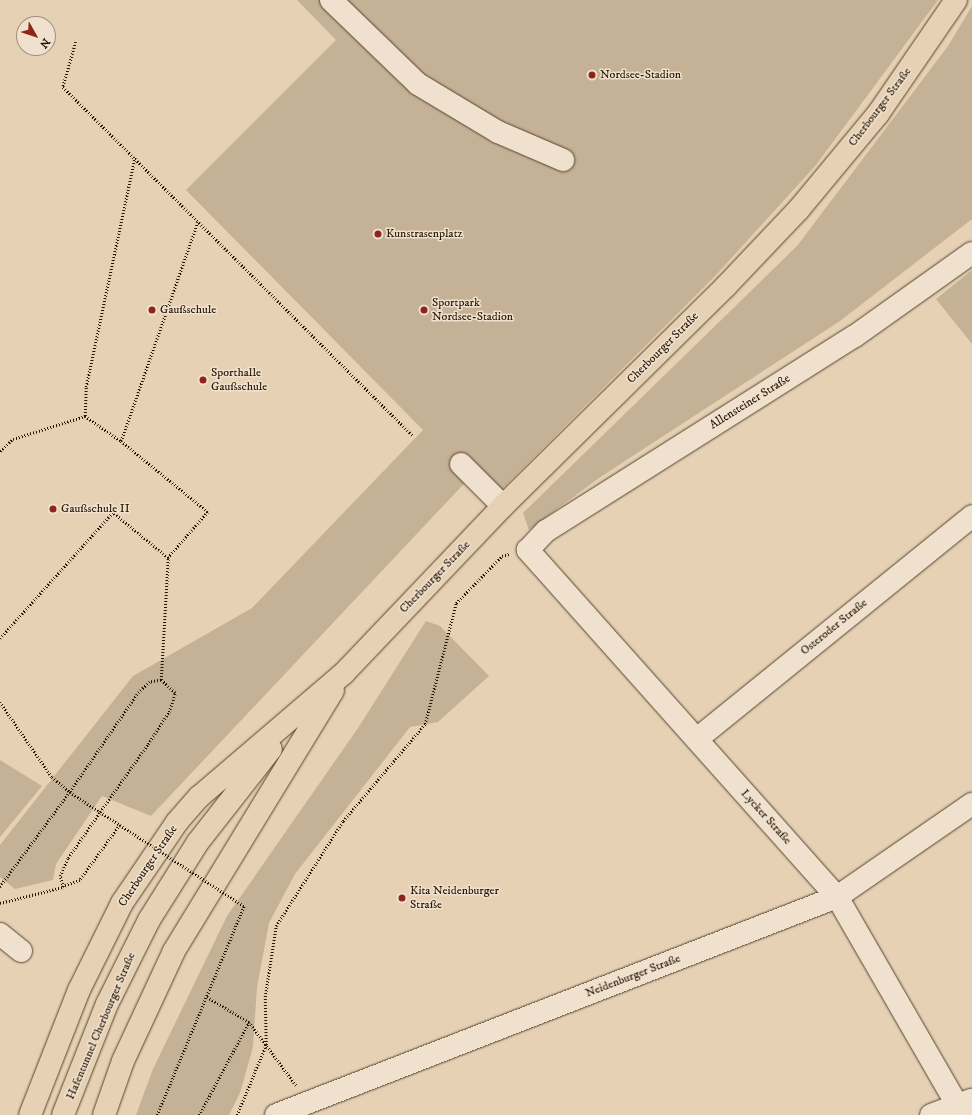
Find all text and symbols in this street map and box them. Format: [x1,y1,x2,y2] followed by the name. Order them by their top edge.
[16,16,56,56] north arrow
[36,35,53,51] text: N
[846,65,914,149] street label: Cherbourger Straße
[600,68,681,82] place label: Nordsee-Stadion
[587,70,597,80] marker: Nordsee-Stadion
[386,227,463,241] place label: Kunstrasenplatz
[373,229,383,239] marker: Kunstrasenplatz
[432,296,513,324] place label: Sportpark Nordsee-Stadion
[160,303,216,317] place label: Gaußschule
[147,305,157,315] marker: Gaußschule
[419,305,429,315] marker: Sportpark Nordsee-Stadion
[624,309,702,387] street label: Cherbourger Straße
[211,366,267,394] place label: Sporthalle Gaußschule
[707,371,793,433] street label: Allensteiner Straße
[198,375,208,385] marker: Sporthalle Gaußschule
[61,502,130,516] place label: Gaußschule II
[48,504,58,514] marker: Gaußschule II
[397,538,473,616] street label: Cherbourger Straße
[798,596,870,658] street label: Osteroder Straße
[738,787,794,847] street label: Lycker Straße
[115,823,181,909] street label: Cherbourger Straße
[410,884,499,912] place label: Kita Neidenburger Straße
[397,893,407,903] marker: Kita Neidenburger Straße
[63,950,139,1102] street label: Hafentunnel Cherbourger Straße
[583,951,683,1001] street label: Neidenburger Straße

